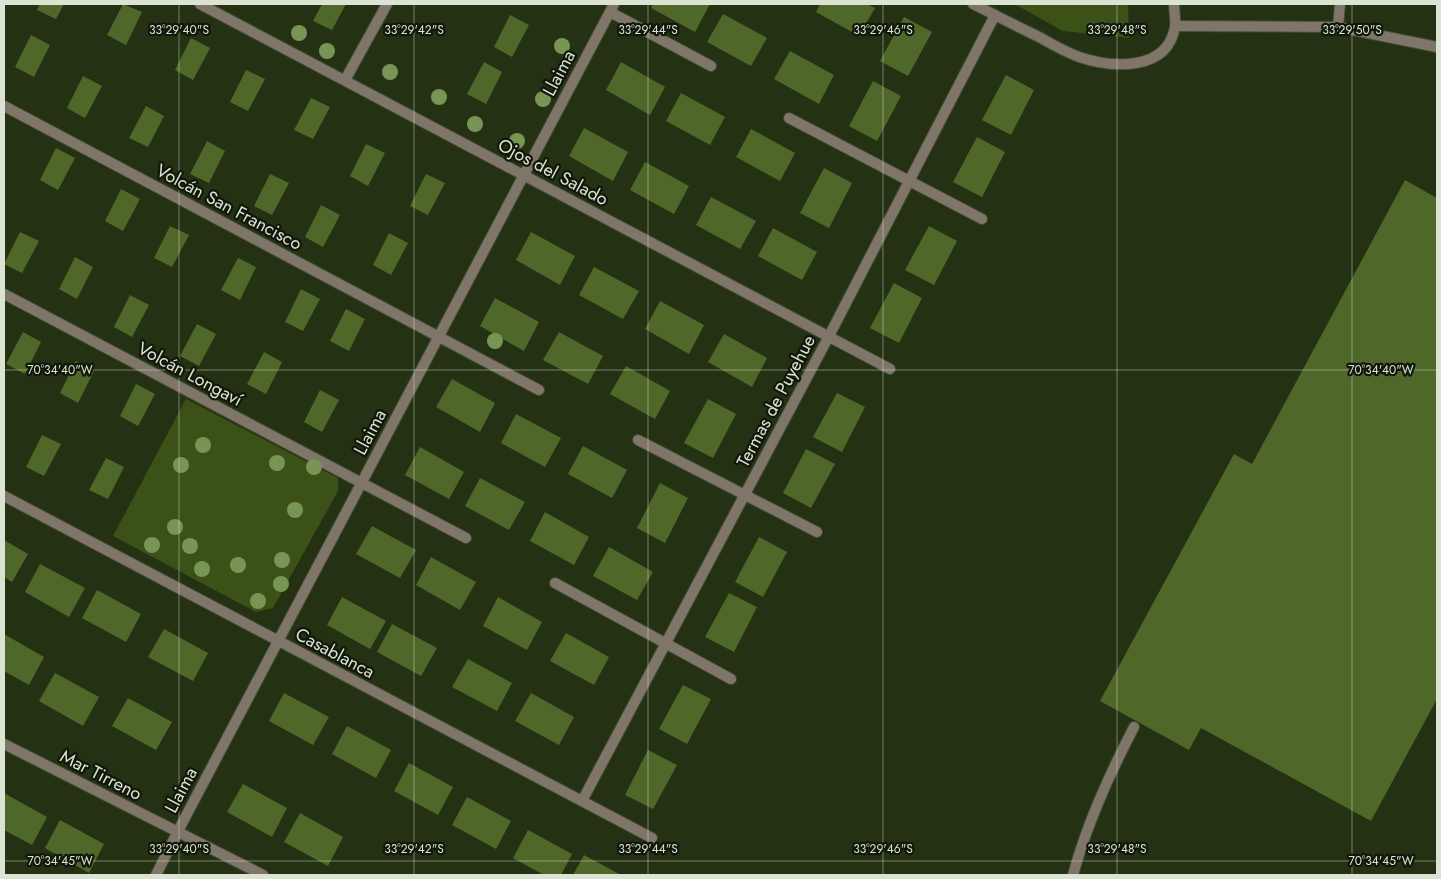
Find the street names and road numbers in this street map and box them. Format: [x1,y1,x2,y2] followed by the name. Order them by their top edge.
[536,46,582,100] street label: Llaima
[493,132,613,212] street label: Ojos del Salado
[151,158,307,257] street label: Volcán San Francisco
[730,330,822,472] street label: Termas de Puyehue
[133,335,248,413] street label: Volcán Longaví
[347,405,393,459] street label: Llaima
[291,621,379,685] street label: Casablanca
[56,743,146,807] street label: Mar Tirreno
[158,763,204,817] street label: Llaima

